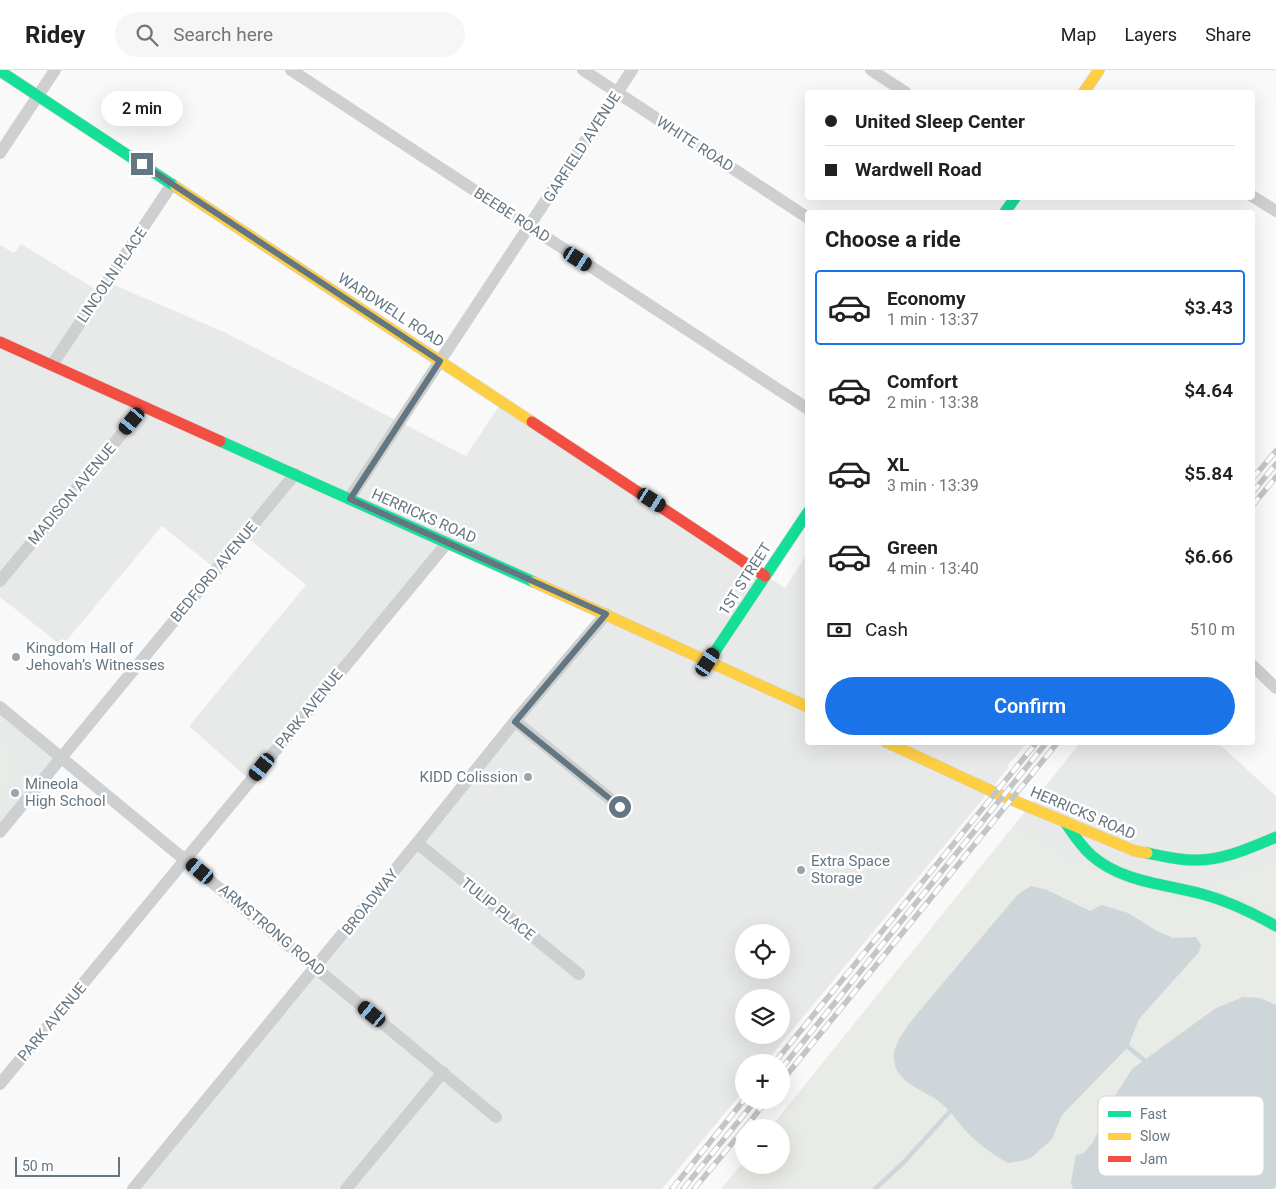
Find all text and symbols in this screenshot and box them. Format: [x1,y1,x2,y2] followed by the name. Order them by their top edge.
[115,12,465,57] search box
[25,21,85,49] text: Ridey
[133,21,161,49] icon: search
[173,23,273,46] text: Search here
[1061,24,1096,45] text: Map
[1124,24,1177,45] text: Layers
[1205,24,1251,45] text: Share
[540,88,625,206] street label: GARFIELD AVENUE
[101,92,183,126] callout: 2 min
[122,99,162,118] text: 2 min
[855,110,1025,133] text: United Sleep Center
[653,112,737,176] street label: WHITE ROAD
[131,153,153,175] route end
[855,158,982,181] text: Wardwell Road
[471,184,553,246] street label: BEEBE ROAD
[73,224,151,326] street label: LINCOLN PLACE
[825,227,961,252] text: Choose a ride
[561,245,594,273] car
[335,269,447,351] street label: WARDWELL ROAD
[827,285,872,330] icon: car
[887,287,966,310] text: Economy
[1184,296,1233,319] text: $3.43
[887,310,979,329] text: 1 min · 13:37
[827,368,872,413] icon: car
[887,370,958,393] text: Comfort
[1184,379,1233,402] text: $4.64
[887,393,979,412] text: 2 min · 13:38
[116,405,147,437] car
[24,439,120,548] street label: MADISON AVENUE
[827,451,872,496] icon: car
[887,453,909,476] text: XL
[1184,462,1233,485] text: $5.84
[887,476,979,495] text: 3 min · 13:39
[369,485,479,547] street label: HERRICKS ROAD
[635,486,668,514] car
[167,518,261,626] street label: BEDFORD AVENUE
[827,534,872,579] icon: car
[887,536,938,559] text: Green
[715,539,775,619] street label: 1ST STREET
[1184,545,1233,568] text: $6.66
[887,559,979,578] text: 4 min · 13:40
[825,616,853,644] icon: cash
[865,618,908,641] text: Cash
[1190,620,1235,639] text: 510 m
[26,639,165,674] place label: Kingdom Hall of Jehovah’s Witnesses
[693,645,722,679] car
[10,651,22,663] marker: Kingdom Hall of Jehovah’s Witnesses
[272,665,347,752] street label: PARK AVENUE
[825,677,1235,735] button: Confirm
[246,751,277,783] car
[420,768,518,786] place label: KIDD Colission
[522,771,534,783] marker: KIDD Colission
[25,775,106,810] place label: Mineola High School
[1028,783,1138,843] street label: HERRICKS ROAD
[9,787,21,799] marker: Mineola High School
[609,796,631,818] route start
[811,852,890,887] place label: Extra Space Storage
[183,856,216,886] car
[795,864,807,876] marker: Extra Space Storage
[338,865,402,939] street label: BROADWAY
[457,874,539,945] street label: TULIP PLACE
[215,880,329,980] street label: ARMSTRONG ROAD
[735,924,790,1174] map controls
[735,924,790,979] button: locate
[14,979,90,1065] street label: PARK AVENUE
[735,989,790,1044] button: layers
[355,999,388,1029] car
[735,1054,790,1109] button: +
[1098,1096,1264,1176] legend
[1140,1106,1167,1122] text: Fast
[735,1119,790,1174] button: −
[1140,1128,1171,1144] text: Slow
[1140,1151,1168,1167] text: Jam
[15,1154,120,1177] scale bar
[22,1158,54,1174] text: 50 m

